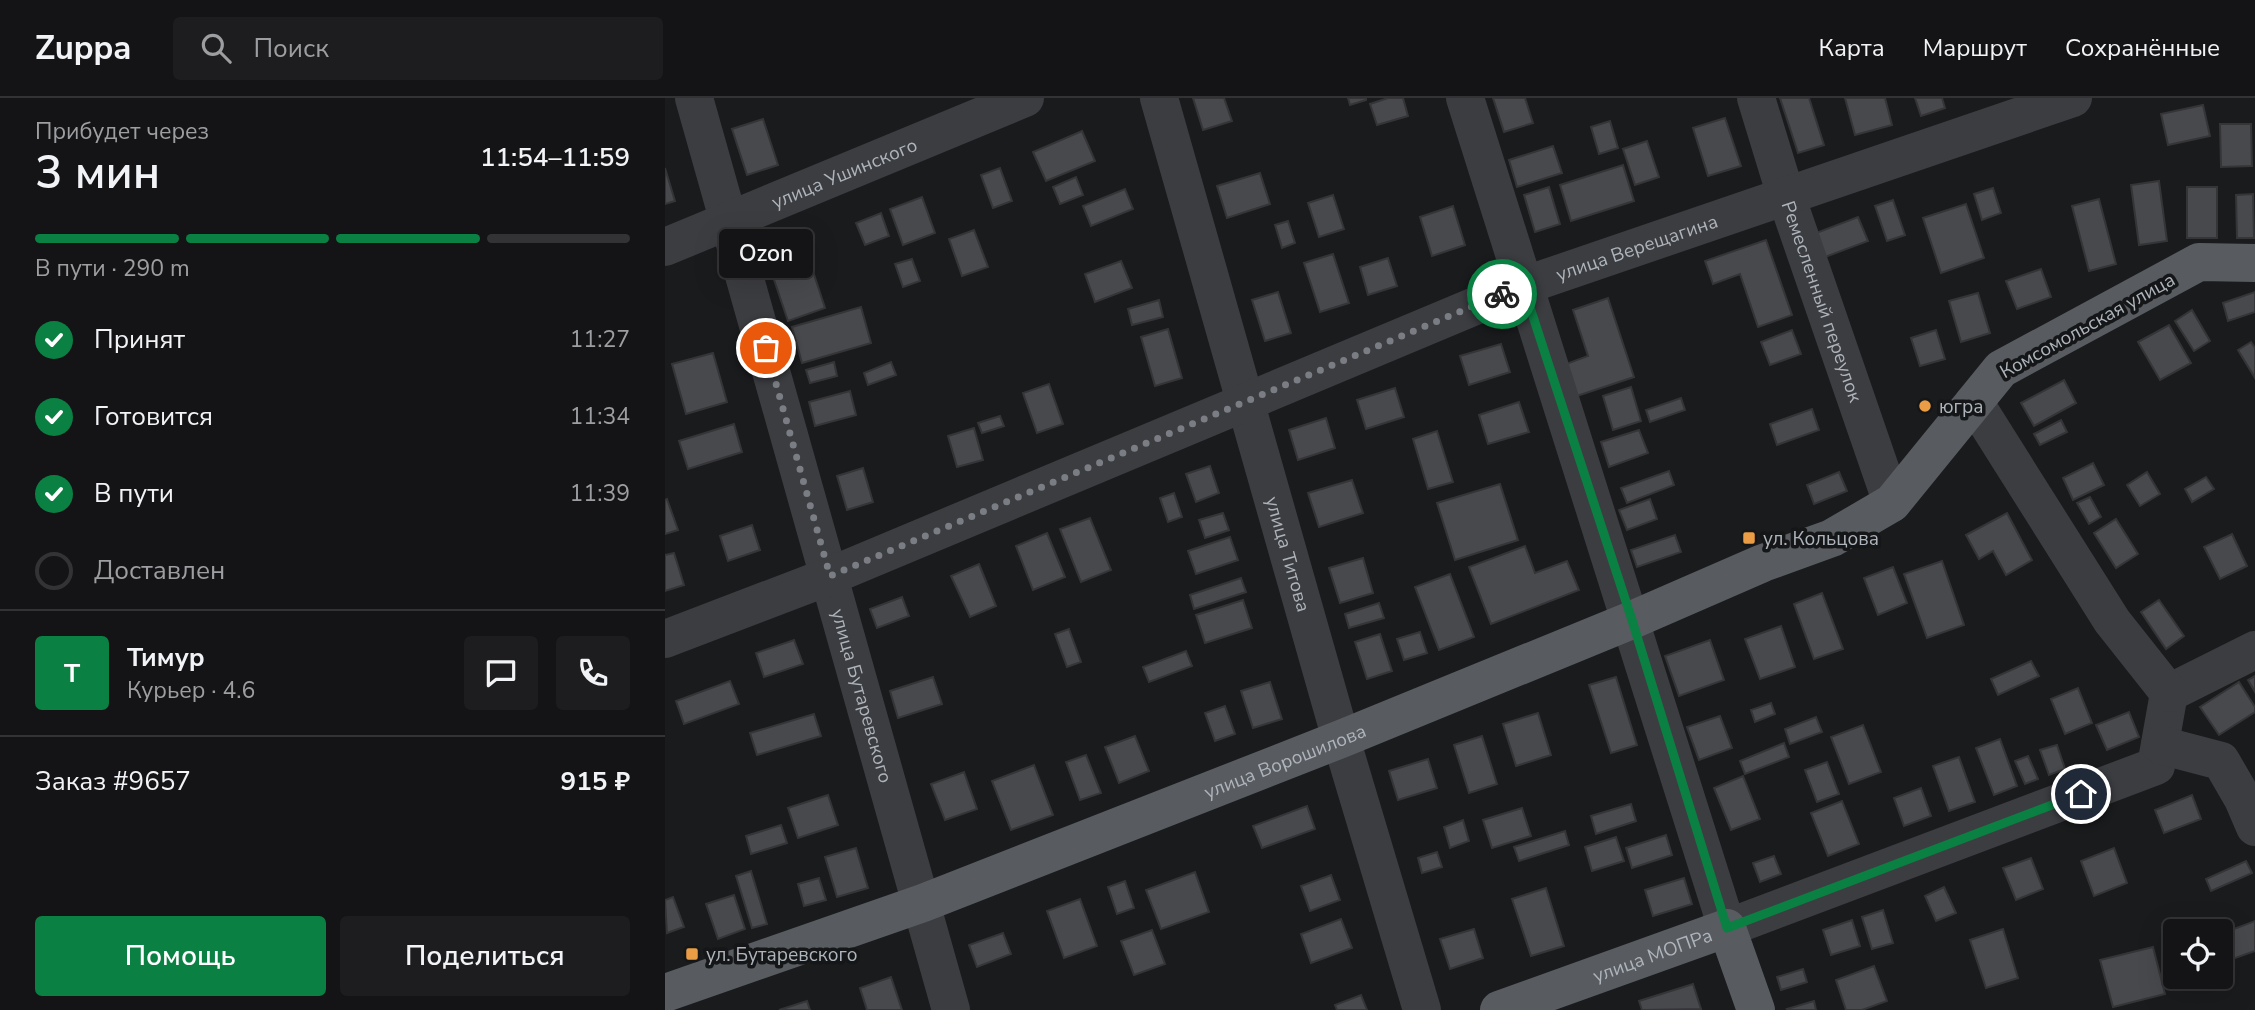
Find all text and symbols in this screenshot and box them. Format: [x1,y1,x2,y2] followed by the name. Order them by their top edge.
[173,17,663,80] search box
[35,26,131,71] text: Zuppa
[197,29,235,67] icon: search
[253,31,329,66] text: Поиск
[1819,32,1885,64] text: Карта
[1923,32,2027,64] text: Маршрут
[2065,32,2220,64] text: Сохранённые
[35,116,209,147] text: Прибудет через
[768,132,921,215] street label: улица Ушинского
[480,140,630,175] text: 11:54–11:59
[35,141,160,204] text: 3 мин
[1775,198,1868,406] street label: Ремесленный переулок
[1553,208,1721,288] street label: улица Верещагина
[719,229,813,278] callout: Ozon
[739,238,793,269] text: Ozon
[35,253,190,284] text: В пути · 290 m
[1467,259,1537,329] courier
[1995,267,2180,385] street label: Комсомольская улица
[1483,275,1521,313] icon: bike
[736,318,796,378] pin
[35,321,73,359] icon: check
[94,322,185,357] text: Принят
[570,324,630,355] text: 11:27
[747,329,785,367] icon: bag
[1939,394,1983,420] place label: югра
[35,398,73,436] icon: check
[1917,398,1933,414] marker: югра
[94,399,213,434] text: Готовится
[570,401,630,432] text: 11:34
[35,475,73,513] icon: check
[94,476,174,511] text: В пути
[570,478,630,509] text: 11:39
[1259,494,1316,615] street label: улица Титова
[1763,526,1879,552] place label: ул. Кольцова
[1741,530,1757,546] marker: ул. Кольцова
[94,553,225,588] text: Доставлен
[825,606,898,786] street label: улица Бутаревского
[464,636,538,710] button: chat
[556,636,630,710] button: phone
[127,640,205,675] text: Тимур
[64,656,80,691] text: Т
[127,675,255,706] text: Курьер · 4.6
[1200,718,1370,805] street label: улица Ворошилова
[35,764,191,799] text: Заказ #9657
[561,764,630,799] text: 915 ₽
[2051,764,2111,824] pin
[2062,775,2100,813] icon: home
[35,916,326,996] button: Помощь
[340,916,630,996] button: Поделиться
[2163,919,2233,989] map controls
[2163,919,2233,989] button: locate
[1589,922,1716,989] street label: улица МОПРа
[706,942,857,968] place label: ул. Бутаревского
[684,946,700,962] marker: ул. Бутаревского

